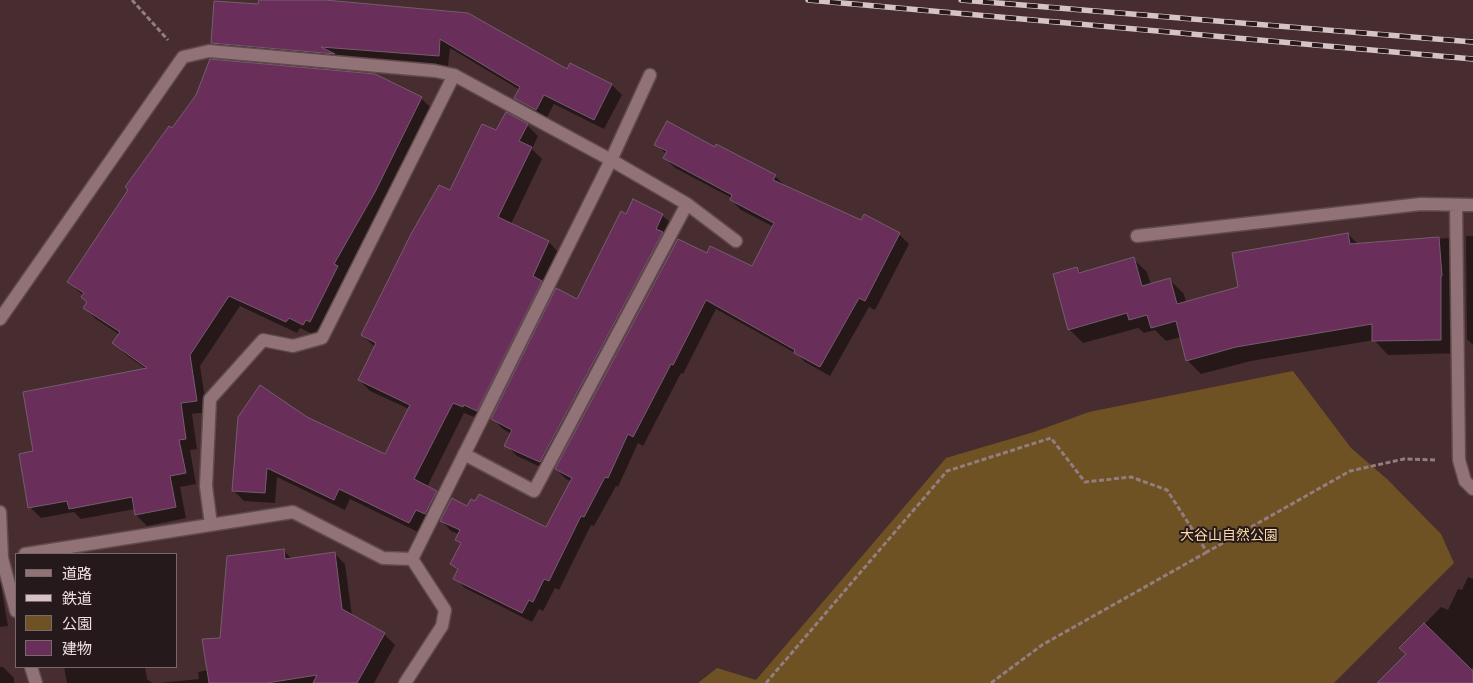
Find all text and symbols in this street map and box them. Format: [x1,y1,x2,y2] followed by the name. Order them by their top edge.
[1180,527,1278,543] park label: 大谷山自然公園
[15,553,178,668] legend
[62,565,92,582] text: 道路
[62,590,92,607] text: 鉄道
[62,615,92,632] text: 公園
[62,640,92,657] text: 建物

